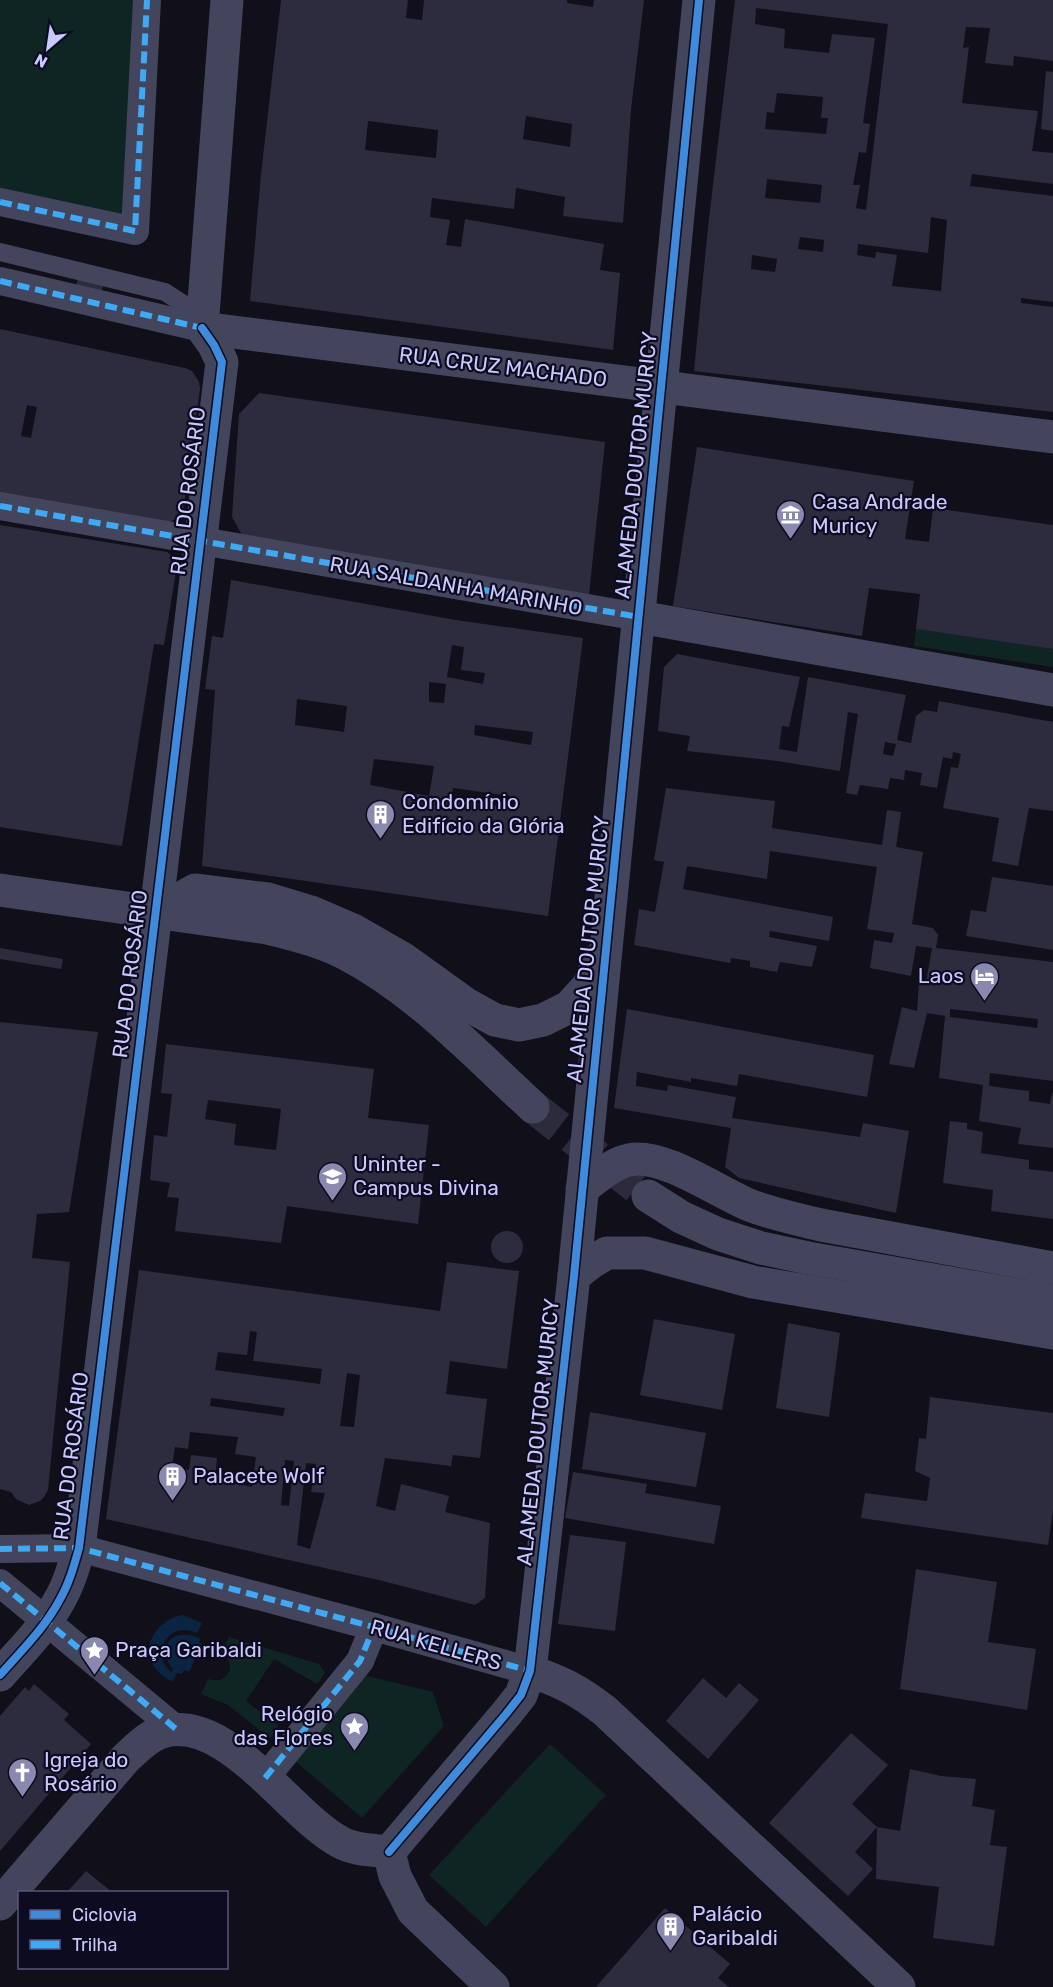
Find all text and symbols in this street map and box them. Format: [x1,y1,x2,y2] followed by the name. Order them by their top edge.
[18,18,78,78] north arrow
[31,50,51,72] text: N
[609,330,662,600] street label: ALAMEDA DOUTOR MURICY
[398,341,608,392] street label: RUA CRUZ MACHADO
[165,405,210,576] street label: RUA DO ROSÁRIO
[812,489,947,538] place label: Casa Andrade Muricy
[775,498,807,540] museum icon: Casa Andrade Muricy
[328,551,584,620] street label: RUA SALDANHA MARINHO
[402,789,565,838] place label: Condomínio Edifício da Glória
[365,798,397,840] building icon: Condomínio Edifício da Glória
[561,814,614,1084] street label: ALAMEDA DOUTOR MURICY
[107,888,152,1059] street label: RUA DO ROSÁRIO
[969,960,1001,1002] hotel icon: Laos
[918,963,964,988] place label: Laos
[353,1151,499,1200] place label: Uninter - Campus Divina
[316,1160,348,1202] school or university icon: Uninter - Campus Divina
[511,1297,564,1567] street label: ALAMEDA DOUTOR MURICY
[48,1370,93,1541] street label: RUA DO ROSÁRIO
[156,1460,188,1502] building icon: Palacete Wolf
[193,1463,324,1488] place label: Palacete Wolf
[368,1614,505,1675] street label: RUA KELLERS
[78,1634,110,1676] place icon: Praça Garibaldi
[115,1637,262,1662] place label: Praça Garibaldi
[233,1701,333,1750] place label: Relógio das Flores
[338,1710,370,1752] place icon: Relógio das Flores
[44,1747,128,1796] place label: Igreja do Rosário
[7,1756,39,1798] church icon: Igreja do Rosário
[18,1891,228,1969] legend
[692,1901,778,1950] place label: Palácio Garibaldi
[72,1904,137,1926] text: Ciclovia
[655,1910,687,1952] building icon: Palácio Garibaldi
[72,1934,117,1956] text: Trilha

